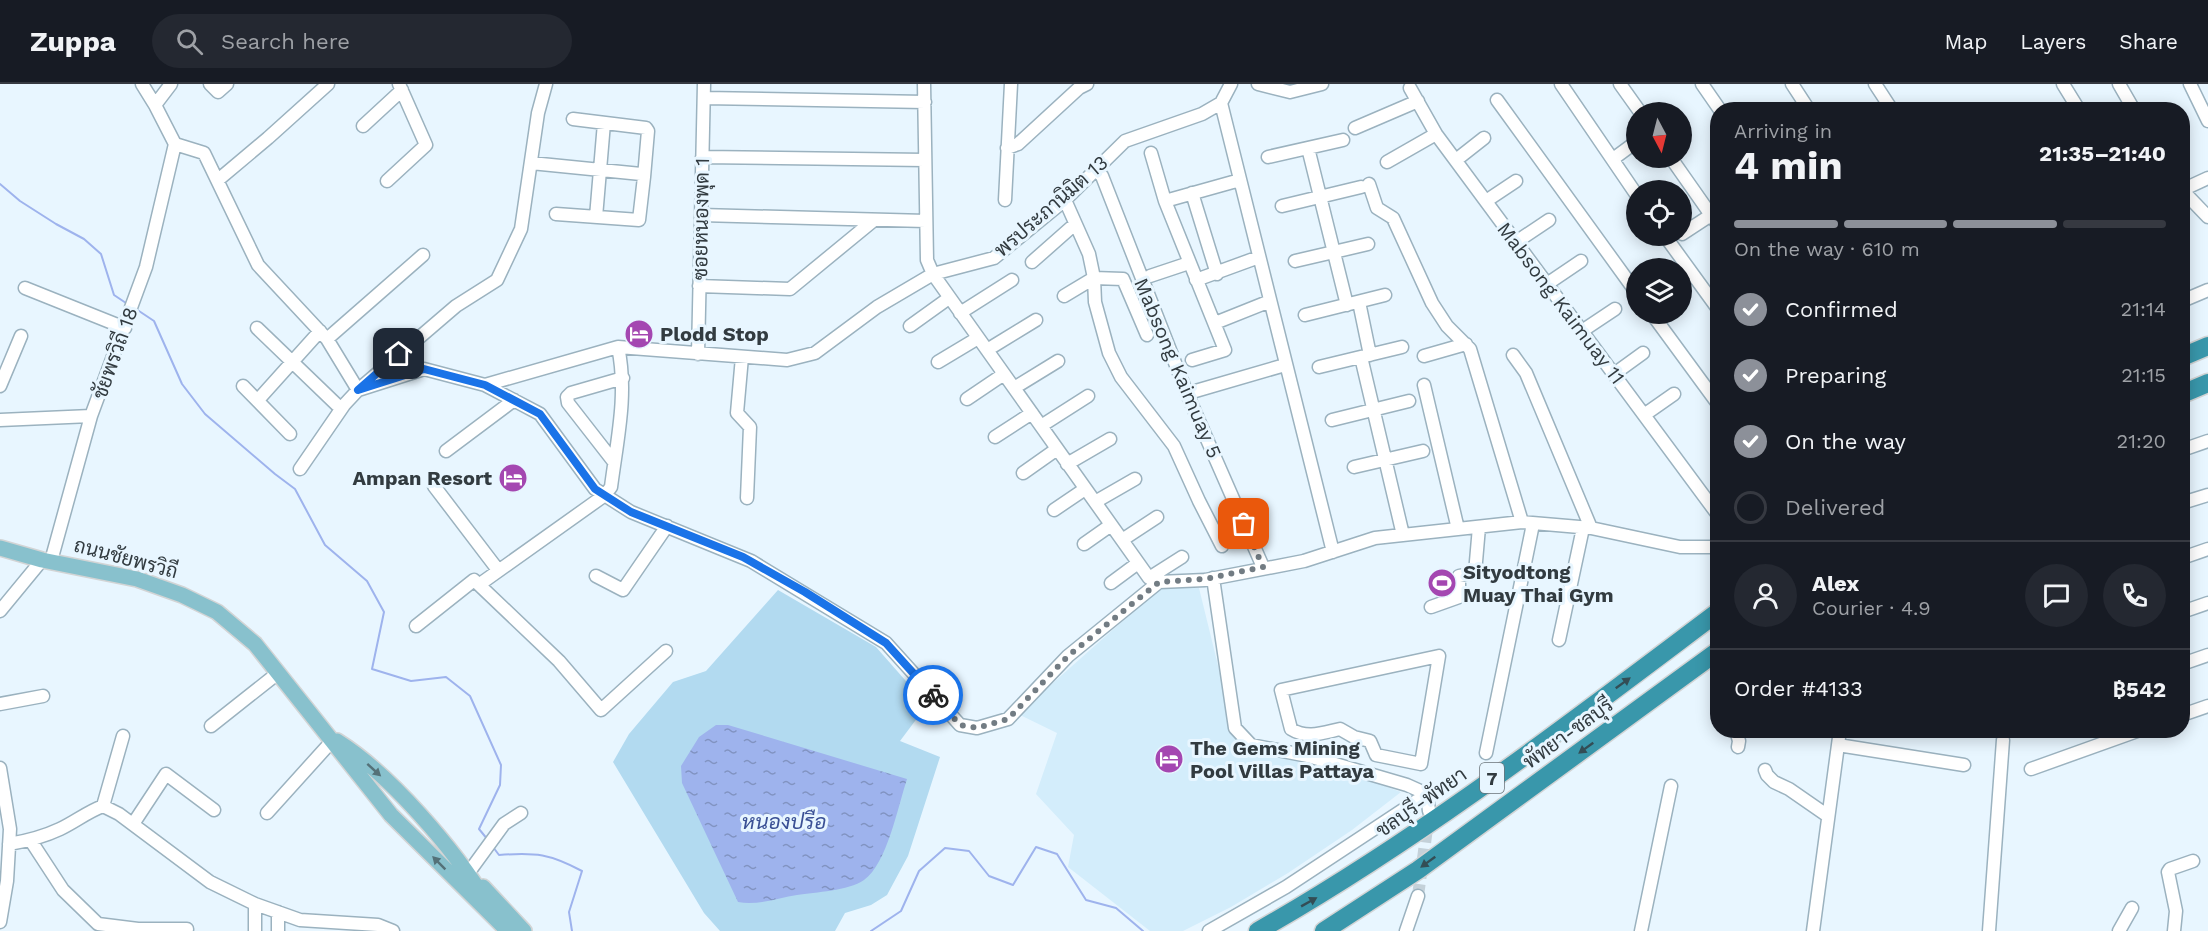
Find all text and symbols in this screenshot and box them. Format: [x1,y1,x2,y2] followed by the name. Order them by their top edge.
[152,14,572,68] search box
[30,25,116,58] text: Zuppa
[173,25,206,58] icon: search
[221,29,350,54] text: Search here
[1944,29,1987,54] text: Map
[2020,29,2086,54] text: Layers
[2119,29,2178,54] text: Share
[1626,102,1692,168] north arrow
[1626,102,1692,324] map controls
[1734,119,1832,143] text: Arriving in
[2039,141,2166,166] text: 21:35–21:40
[1734,143,1843,188] text: 4 min
[989,150,1113,262] street label: พรประภานิมิต 13
[688,158,716,280] street label: ซอยหนองพุด 1
[1626,180,1692,246] button: locate
[1492,217,1630,389] street label: Mabsong Kaimuay 11
[1734,237,1920,261] text: On the way · 610 m
[1626,258,1692,324] button: layers
[1129,274,1227,462] street label: Mabsong Kaimuay 5
[1734,293,1767,326] icon: check
[1785,297,1898,322] text: Confirmed
[2121,297,2166,321] text: 21:14
[86,303,143,402] street label: ชัยพรวิถี 18
[623,318,655,350] hotel icon: Plodd Stop
[660,322,769,346] place label: Plodd Stop
[373,328,424,379] pin
[382,337,415,370] icon: home
[1734,359,1767,392] icon: check
[1785,363,1886,388] text: Preparing
[2121,363,2166,387] text: 21:15
[1734,425,1767,458] icon: check
[1785,429,1906,454] text: On the way
[2117,429,2166,453] text: 21:20
[497,462,529,494] hotel icon: Ampan Resort
[353,466,492,490] place label: Ampan Resort
[1785,495,1885,520] text: Delivered
[1218,498,1269,549] pin
[1227,507,1260,540] icon: bag
[71,532,181,583] street label: ถนนชัยพรวิถี
[1463,560,1614,607] place label: Sityodtong Muay Thai Gym
[1734,564,1797,627] button: person
[2025,564,2088,627] button: chat
[2103,564,2166,627] button: phone
[1426,567,1458,599] sports icon: Sityodtong Muay Thai Gym
[1812,571,1859,596] text: Alex
[1812,596,1931,620] text: Courier · 4.9
[903,665,963,725] courier
[1734,676,1863,701] text: Order #4133
[1616,677,1631,689] one-way arrow
[2113,677,2166,702] text: ฿542
[917,679,950,712] icon: bike
[1518,692,1619,775] street label: พัทยา-ชลบุรี
[1190,736,1375,783] place label: The Gems Mining Pool Villas Pattaya
[1578,742,1594,754] one-way arrow
[1153,743,1185,775] hotel icon: The Gems Mining Pool Villas Pattaya
[1370,761,1472,844] street label: ชลบุรี-พัทยา
[366,763,381,776] one-way arrow
[1480,763,1504,793] road number: 7
[742,809,826,834] water label: หนองปรือ
[1420,856,1435,868] one-way arrow
[432,857,446,871] one-way arrow
[1301,897,1318,907] one-way arrow

